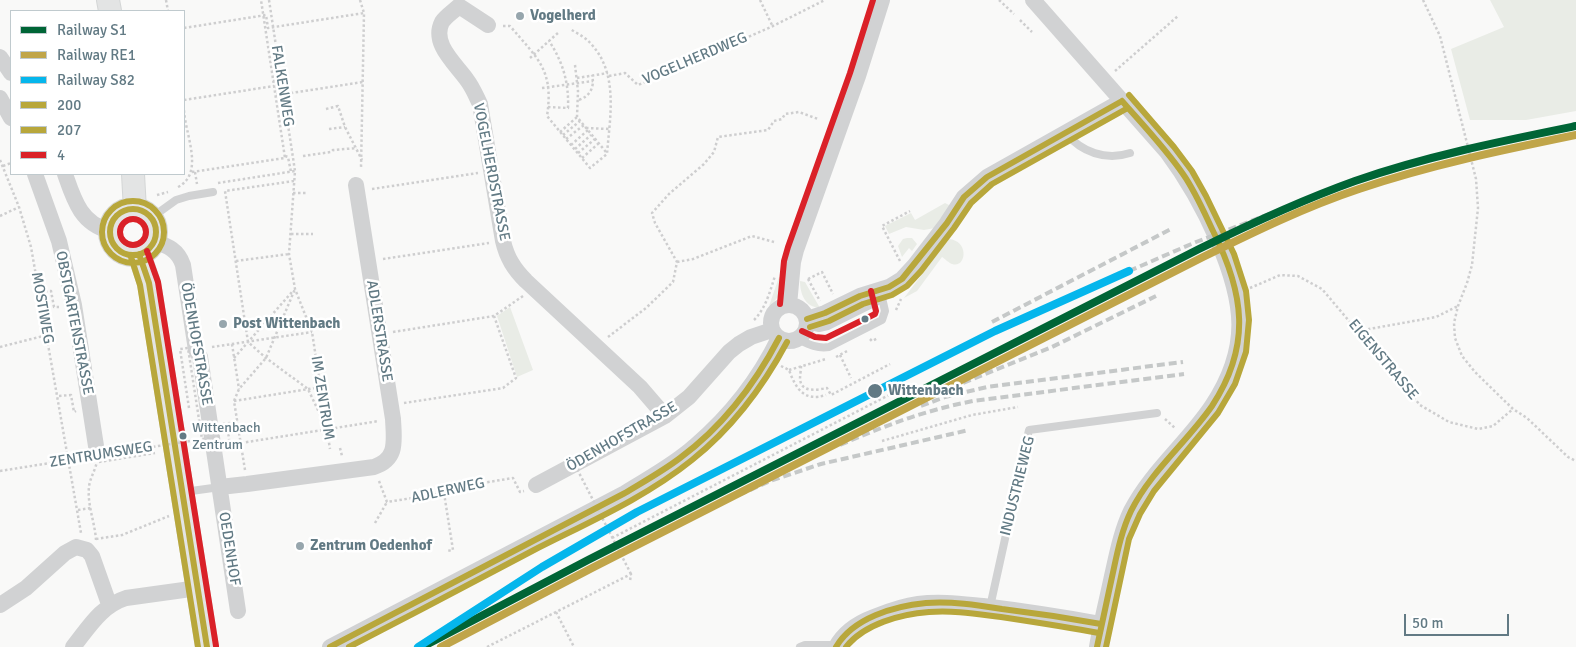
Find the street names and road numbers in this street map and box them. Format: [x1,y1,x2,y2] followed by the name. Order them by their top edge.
[640,29,750,89] street label: VOGELHERDWEG
[267,44,297,128] street label: FALKENWEG
[469,102,513,242] street label: VOGELHERDSTRASSE
[51,250,97,396] street label: OBSTGARTENSTRASSE
[27,271,57,345] street label: MOSTIWEG
[362,279,396,383] street label: ADLERSTRASSE
[176,281,216,407] street label: ÖDENHOFSTRASSE
[1344,316,1422,404] street label: EIGENSTRASSE
[306,355,338,441] street label: IM ZENTRUM
[563,398,681,476] street label: ÖDENHOFSTRASSE
[997,434,1039,538] street label: INDUSTRIEWEG
[48,438,154,472] street label: ZENTRUMSWEG
[410,474,486,508] street label: ADLERWEG
[214,511,244,587] street label: OEDENHOF

